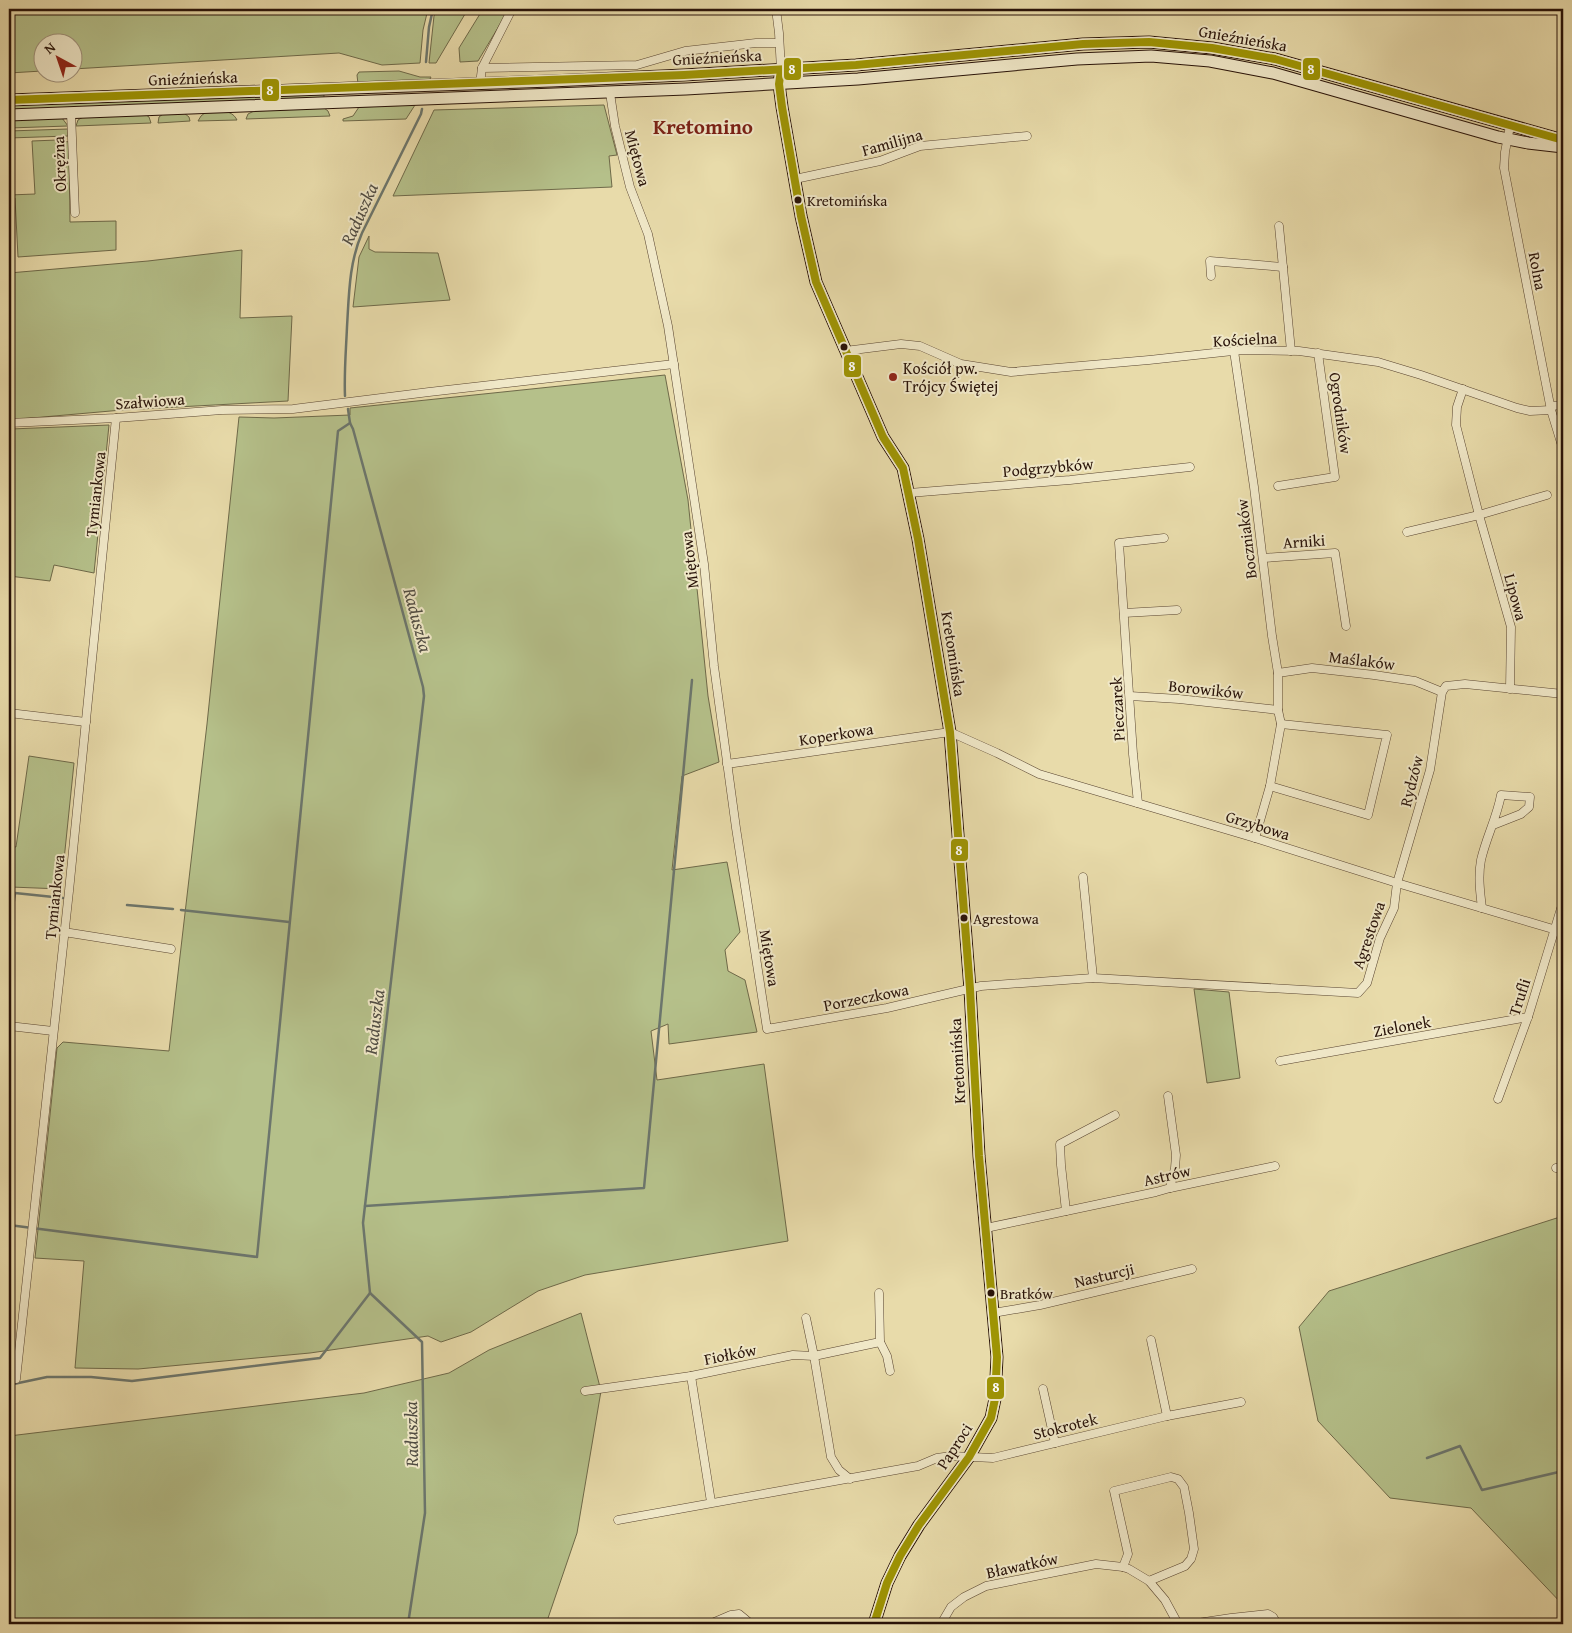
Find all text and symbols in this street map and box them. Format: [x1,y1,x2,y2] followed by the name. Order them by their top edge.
[1197,18,1290,58] street label: Gnieźnieńska
[32,32,82,82] north arrow
[40,37,60,59] text: N
[672,43,763,71] street label: Gnieźnieńska
[783,57,802,81] line badge: 8
[1302,57,1321,81] line badge: 8
[788,59,796,79] text: 8
[1307,59,1315,79] text: 8
[148,64,239,92] street label: Gnieźnieńska
[261,78,280,102] line badge: 8
[266,80,274,100] text: 8
[653,111,753,142] district label: Kretomino
[859,122,926,162] street label: Familijna
[619,127,657,189] street label: Miętowa
[46,135,72,192] street label: Okrężna
[333,178,385,250] water label: Raduszka
[807,190,887,211] place label: Kretomińska
[793,195,803,205] marker: Kretomińska
[1523,250,1554,293] street label: Rolna
[1212,325,1278,353] street label: Kościelna
[839,342,849,352] unlabelled marker
[843,354,862,378] line badge: 8
[848,356,856,376] text: 8
[903,356,998,398] place label: Kościół pw. Trójcy Świętej
[887,371,899,383] marker: Kościół pw. Trójcy Świętej
[1323,371,1359,456] street label: Ogrodników
[114,387,186,415] street label: Szałwiowa
[79,450,111,538] street label: Tymiankowa
[1002,451,1095,483] street label: Podgrzybków
[1229,497,1263,580] street label: Boczniaków
[1282,528,1326,554] street label: Arniki
[674,530,704,590] street label: Miętowa
[1498,571,1534,623] street label: Lipowa
[396,584,440,656] water label: Raduszka
[935,610,973,699] street label: Kretomińska
[1327,644,1397,676] street label: Maślaków
[1167,673,1245,705] street label: Borowików
[1103,675,1131,742] street label: Pieczarek
[797,716,875,752] street label: Koperkowa
[1393,752,1429,809] street label: Rydzów
[1223,804,1293,846] street label: Grzybowa
[950,838,969,862] line badge: 8
[955,840,963,860] text: 8
[38,853,70,941] street label: Tymiankowa
[1345,898,1391,972] street label: Agrestowa
[973,908,1039,929] place label: Agrestowa
[959,913,969,923] marker: Agrestowa
[754,928,786,989] street label: Miętowa
[1502,975,1536,1019] street label: Trufli
[821,977,911,1017] street label: Porzeczkowa
[356,987,391,1057] water label: Raduszka
[1371,1009,1433,1043] street label: Zielonek
[943,1017,971,1104] street label: Kretomińska
[1141,1158,1194,1192] street label: Astrów
[1072,1256,1137,1294] street label: Nasturcji
[1000,1283,1053,1304] place label: Bratków
[986,1288,996,1298] marker: Bratków
[702,1337,759,1371] street label: Fiołków
[986,1376,1005,1400] line badge: 8
[992,1377,1000,1397] text: 8
[397,1400,425,1468] water label: Raduszka
[1030,1406,1101,1446] street label: Stokrotek
[930,1418,978,1474] street label: Paproci
[984,1546,1061,1584] street label: Bławatków

